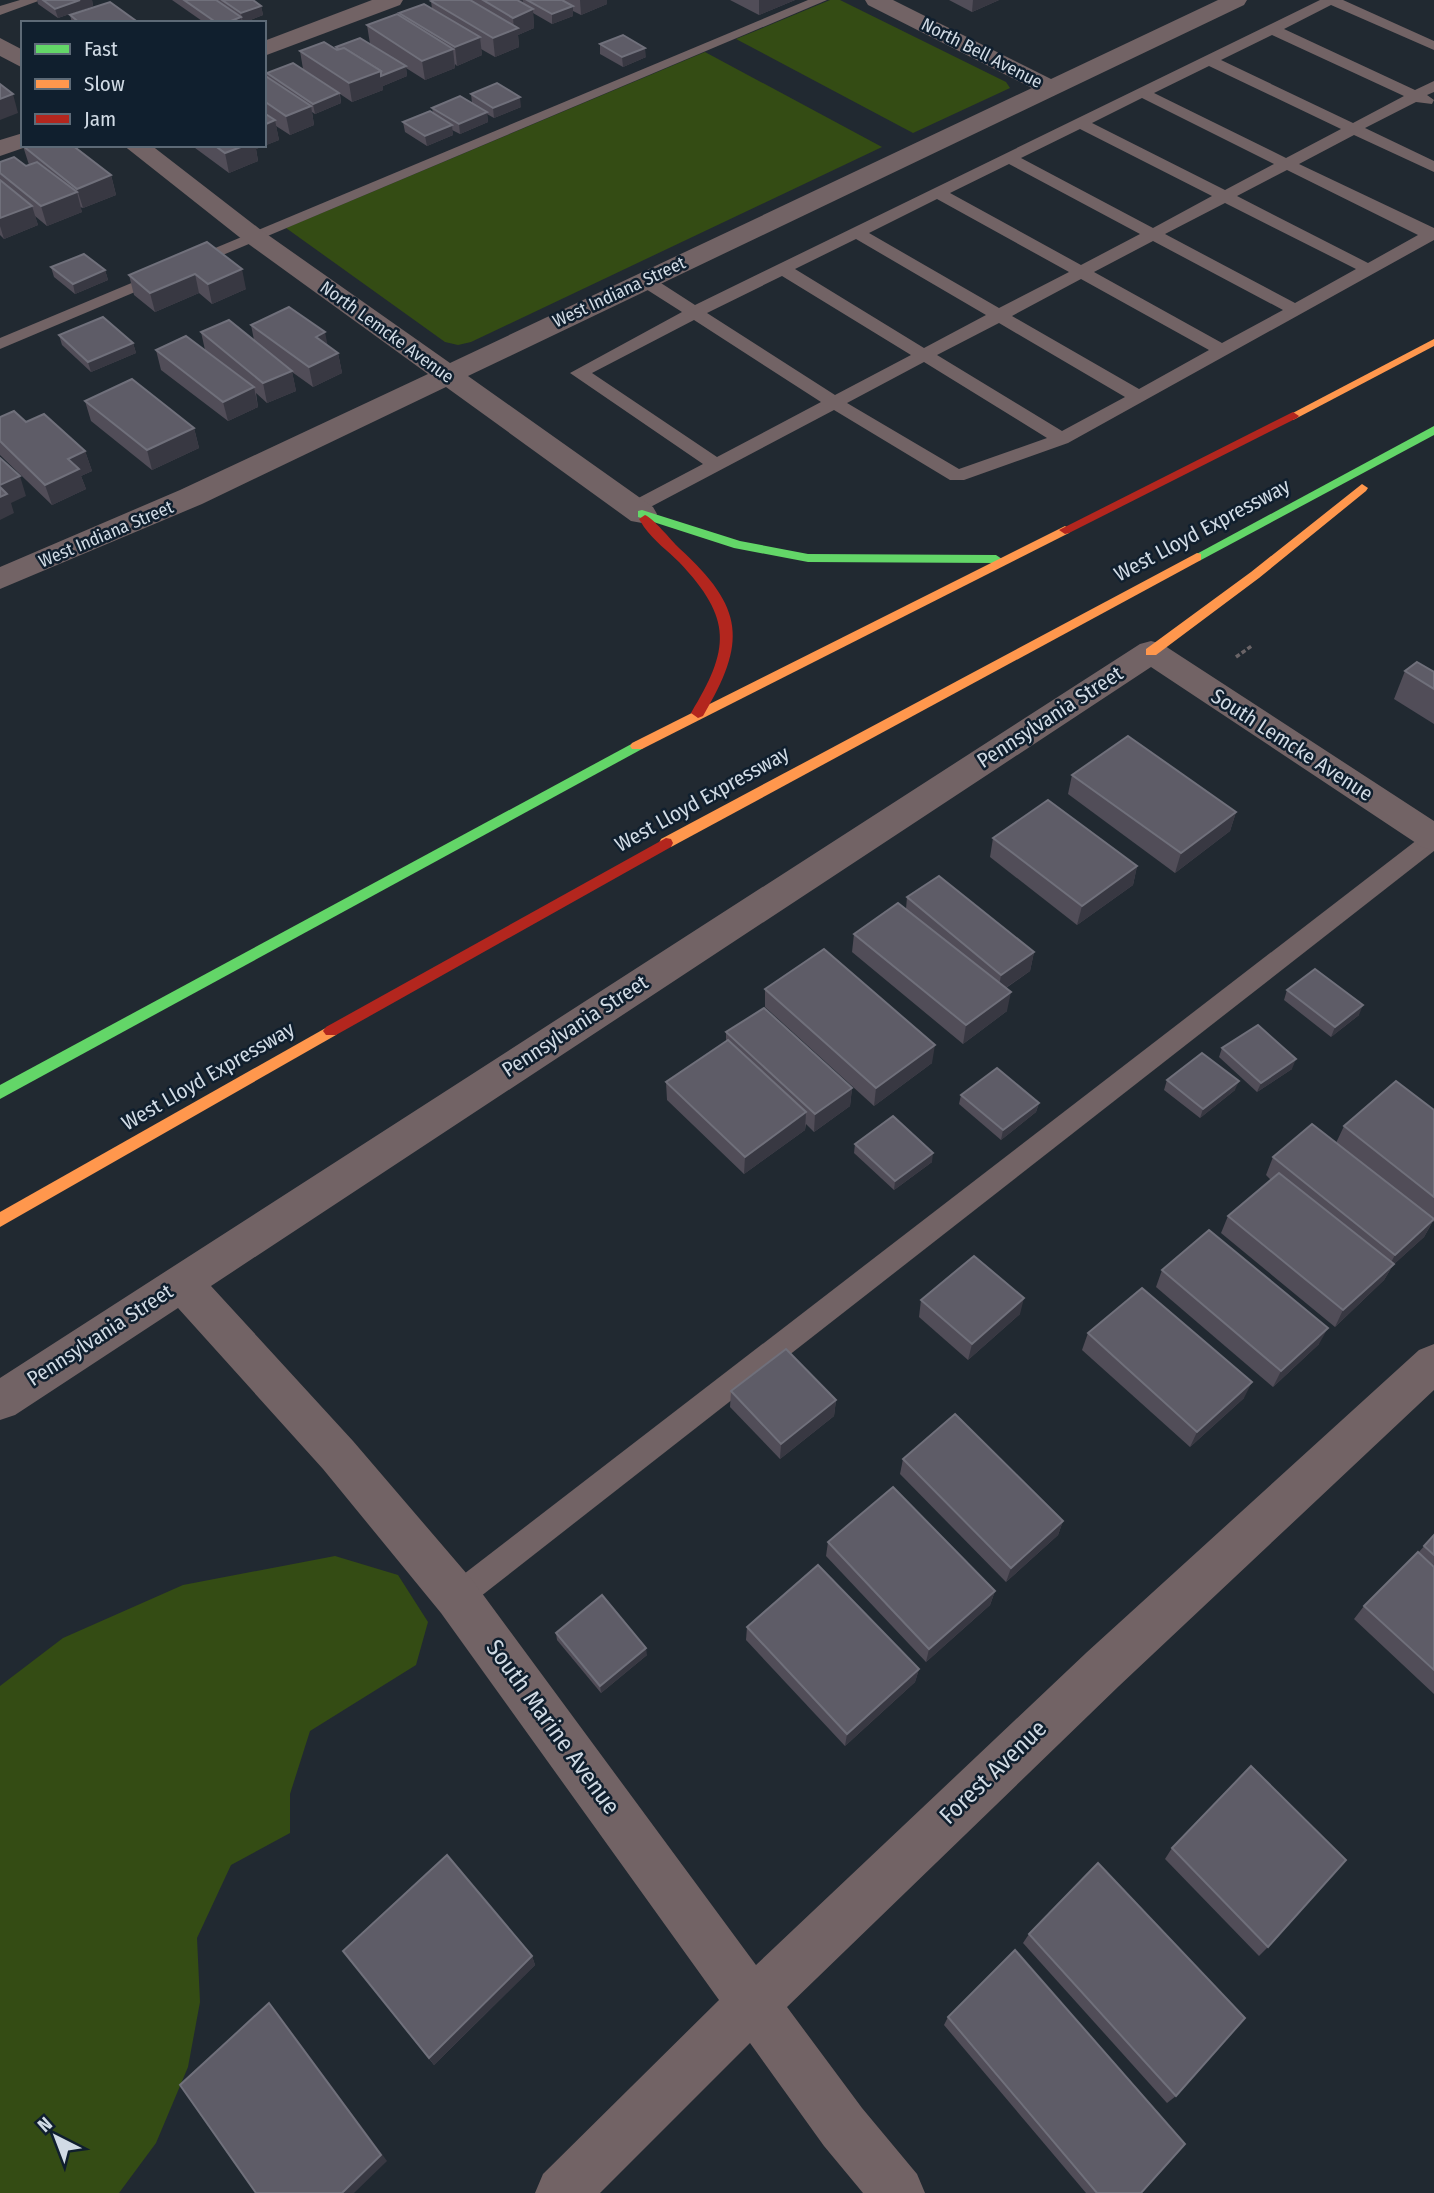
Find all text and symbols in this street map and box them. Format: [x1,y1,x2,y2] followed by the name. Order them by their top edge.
[918,13,1046,93] street label: North Bell Avenue
[21,21,266,147] legend
[84,36,118,62] text: Fast
[84,71,125,97] text: Slow
[84,106,116,132] text: Jam
[549,252,689,332] street label: West Indiana Street
[316,276,458,388] street label: North Lemcke Avenue
[1110,472,1295,587] street label: West Lloyd Expressway
[35,496,177,572] street label: West Indiana Street
[972,660,1128,774] street label: Pennsylvania Street
[1206,683,1378,807] street label: South Lemcke Avenue
[610,740,794,858] street label: West Lloyd Expressway
[497,969,653,1083] street label: Pennsylvania Street
[117,1016,300,1136] street label: West Lloyd Expressway
[22,1278,178,1392] street label: Pennsylvania Street
[480,1634,626,1820] street label: South Marine Avenue
[934,1714,1052,1830] street label: Forest Avenue
[21,2102,91,2172] north arrow
[33,2112,57,2137] text: N

